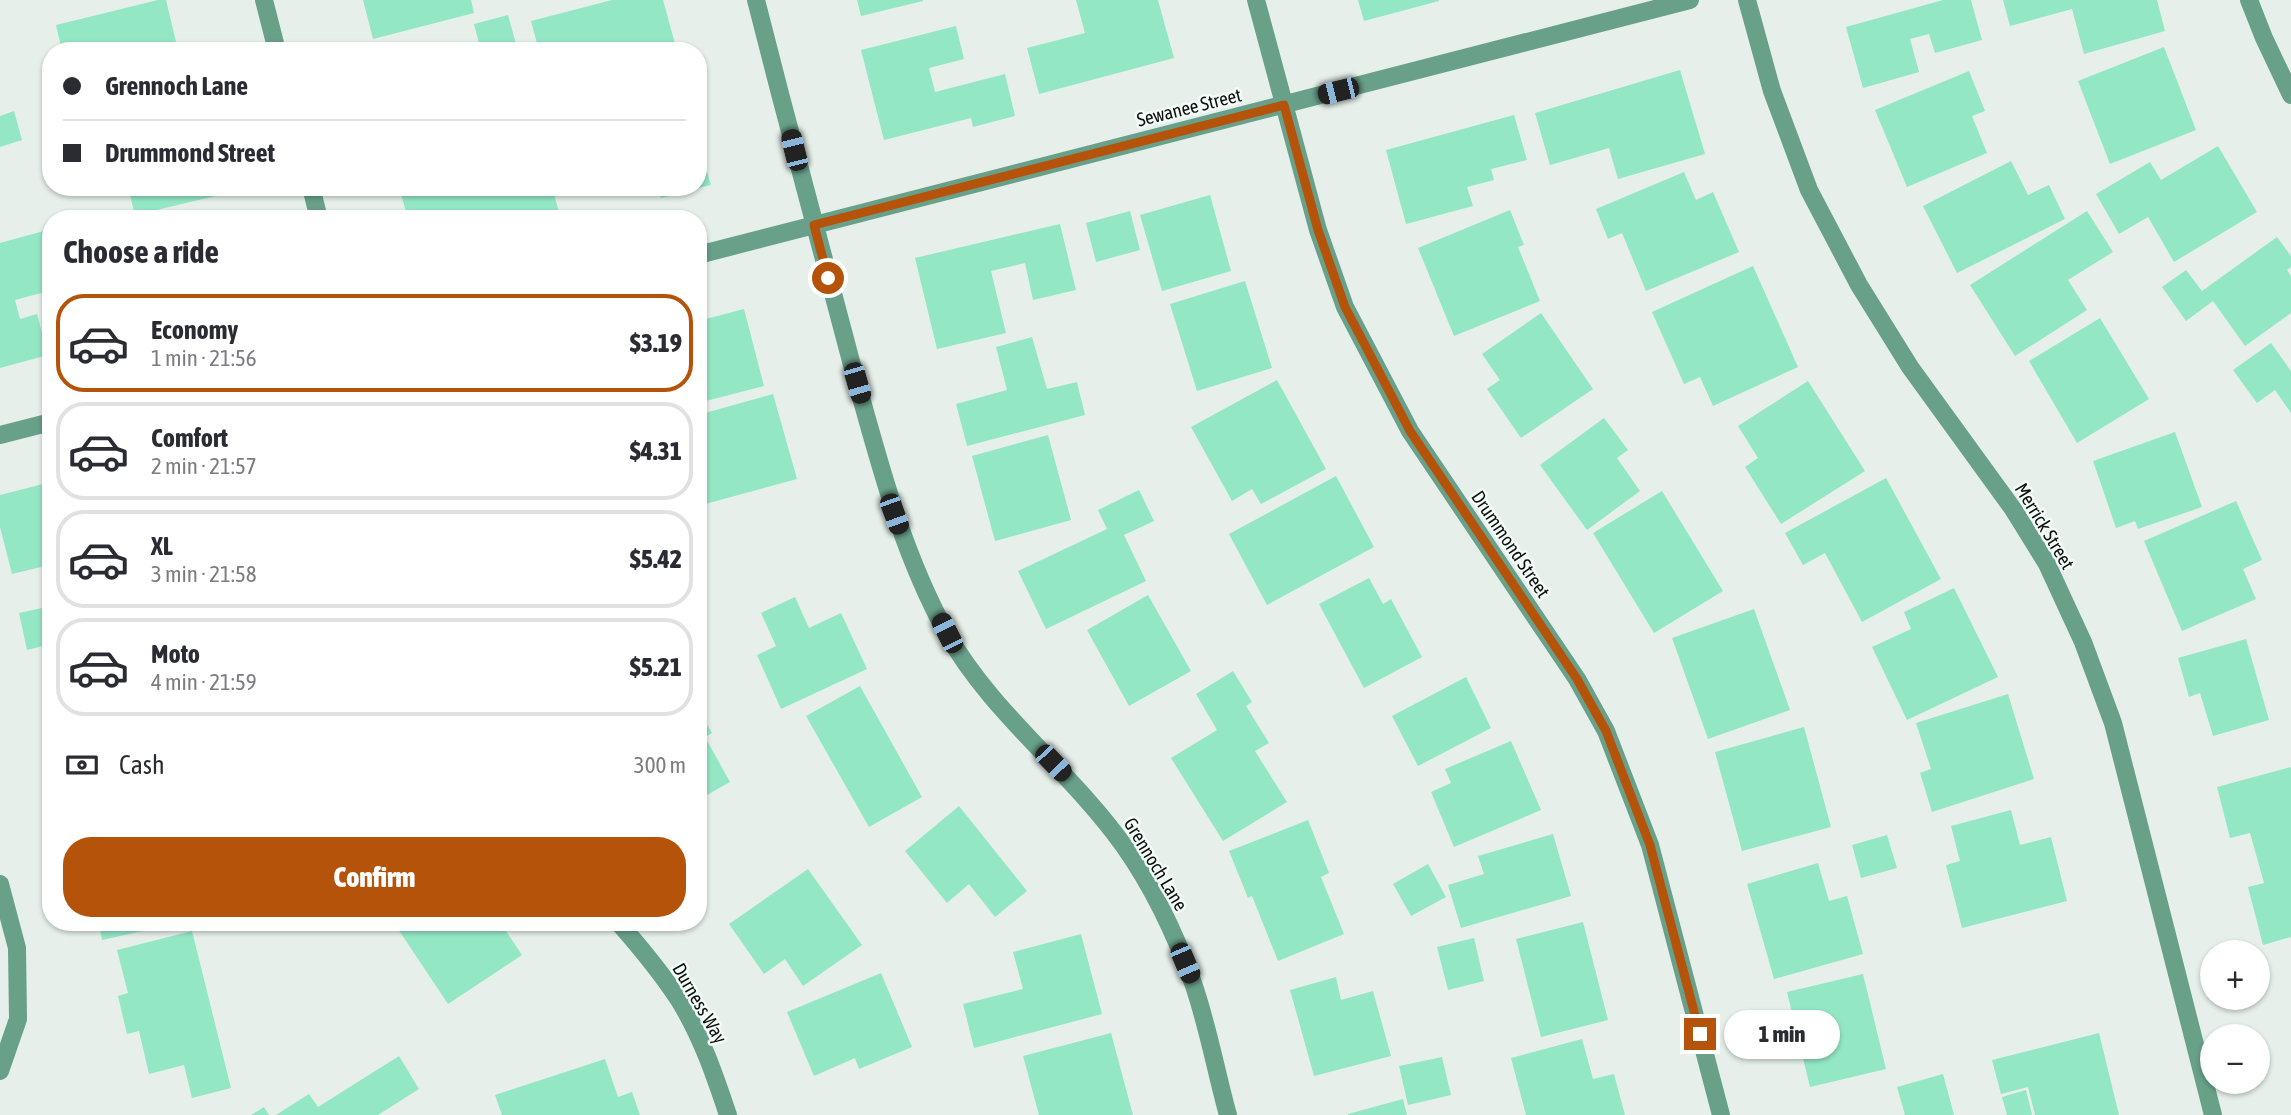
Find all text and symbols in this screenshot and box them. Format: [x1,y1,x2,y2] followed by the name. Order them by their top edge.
[105,71,248,101] text: Grennoch Lane
[1316,76,1361,106] car
[1134,83,1244,131] street label: Sewanee Street
[779,127,810,173] car
[105,138,275,168] text: Drummond Street
[63,233,219,270] text: Choose a ride
[812,262,844,294] route start
[67,312,130,375] icon: car
[151,315,238,345] text: Economy
[630,328,682,358] text: $3.19
[151,345,257,371] text: 1 min · 21:56
[842,360,873,406] car
[67,420,130,483] icon: car
[151,423,228,453] text: Comfort
[630,436,682,466] text: $4.31
[151,453,257,479] text: 2 min · 21:57
[2011,479,2079,573] street label: Merrick Street
[1467,486,1555,602] street label: Drummond Street
[877,491,912,537] car
[67,528,130,591] icon: car
[151,531,173,561] text: XL
[630,544,682,574] text: $5.42
[151,561,257,587] text: 3 min · 21:58
[929,610,966,656] car
[67,636,130,699] icon: car
[151,639,200,669] text: Moto
[630,652,682,682] text: $5.21
[151,669,257,695] text: 4 min · 21:59
[1031,741,1076,785] car
[63,746,101,784] icon: cash
[119,750,165,780] text: Cash
[634,752,686,778] text: 300 m
[1120,814,1192,914] street label: Grennoch Lane
[63,837,686,917] button: Confirm
[1168,940,1203,986] car
[2200,940,2270,1094] map controls
[2200,940,2270,1010] button: +
[668,959,732,1047] street label: Durness Way
[1724,1010,1840,1058] callout: 1 min
[1684,1018,1716,1050] route end
[1759,1021,1805,1047] text: 1 min
[2200,1024,2270,1094] button: −

